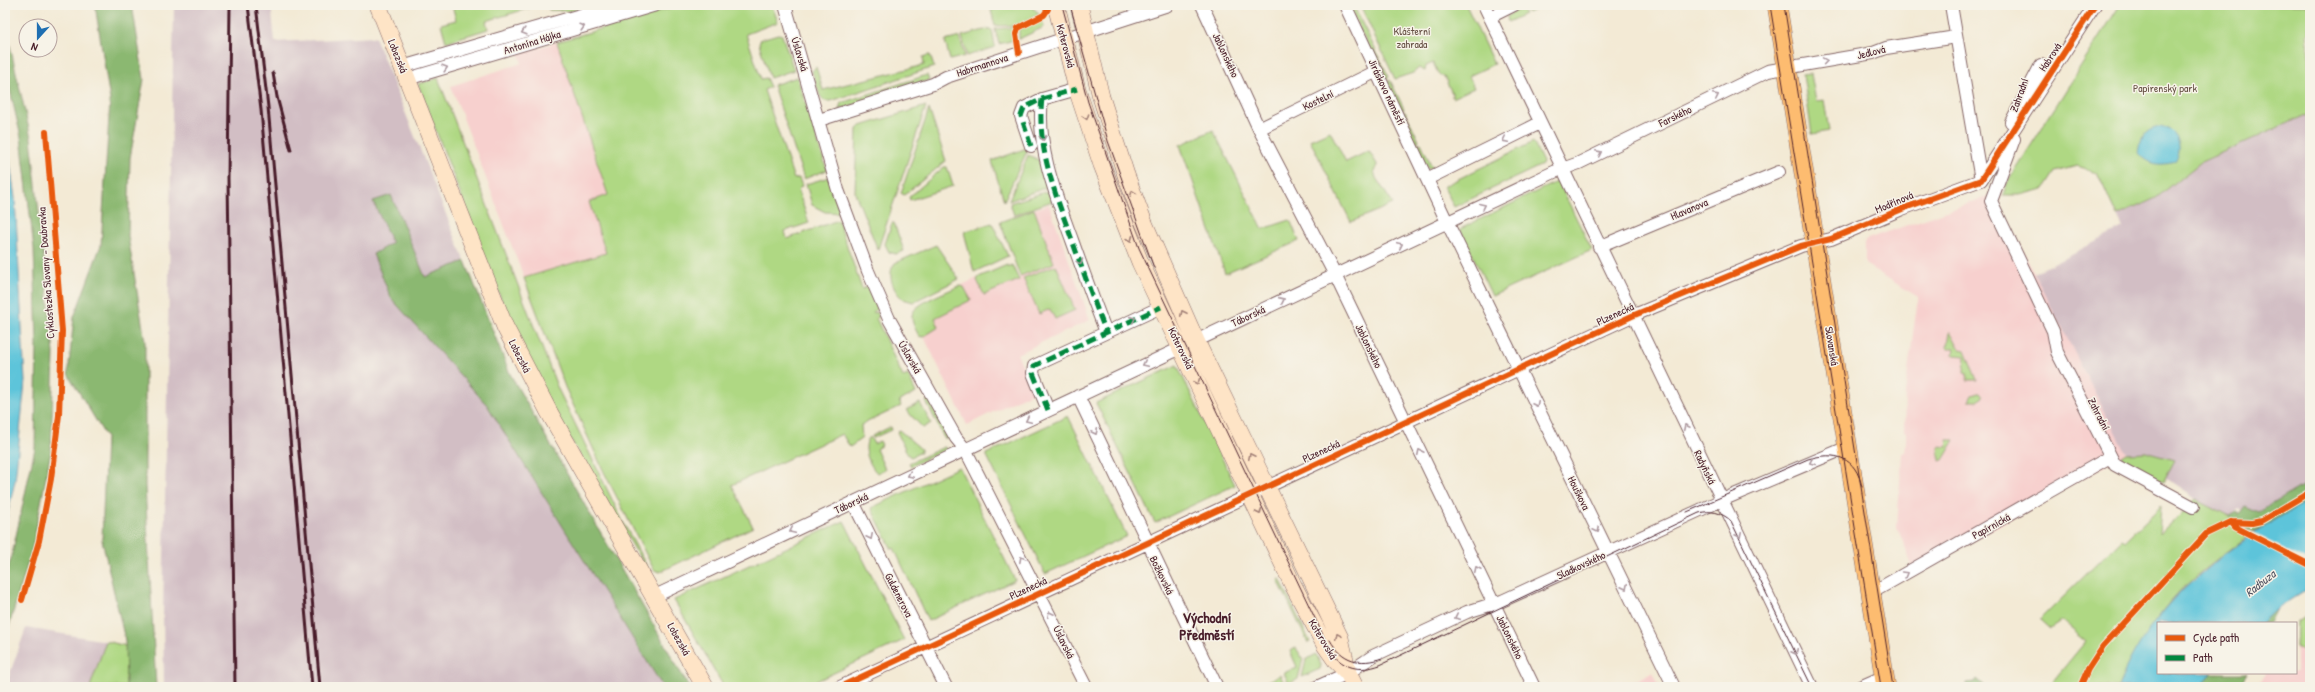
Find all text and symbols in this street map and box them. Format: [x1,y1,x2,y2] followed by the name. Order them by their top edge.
[18,18,58,58] north arrow
[579,23,586,32] one-way arrow
[1053,23,1079,70] street label: Koterovská
[1393,24,1431,51] park label: Klášterní zahrada
[502,27,563,57] street label: Antonína Hájka
[521,27,528,36] one-way arrow
[1210,31,1243,80] street label: Jablonského
[788,35,812,73] street label: Úslavská
[385,37,411,76] street label: Lobezská
[2036,39,2065,74] street label: Habrová
[29,40,40,55] text: N
[1855,42,1887,62] street label: Jedlová
[955,50,1010,80] street label: Habrmannova
[1366,57,1408,127] street label: Jiráskovo náměstí
[1822,57,1828,66] one-way arrow
[441,64,448,73] one-way arrow
[2006,76,2032,114] street label: Zahradní
[2133,81,2198,95] park label: Papírenský park
[1300,86,1336,114] street label: Kostelní
[1712,93,1719,101] one-way arrow
[1655,102,1694,130] street label: Farského
[1081,113,1090,120] one-way arrow
[1038,135,1047,141] one-way arrow
[1502,135,1510,143] one-way arrow
[1595,150,1603,158] one-way arrow
[1873,187,1916,216] street label: Modřínová
[1129,190,1137,197] one-way arrow
[1668,195,1710,223] street label: Hlavanova
[1478,203,1486,211] one-way arrow
[34,206,58,339] street label: Cyklostezka Slovany - Doubravka
[1126,236,1134,243] one-way arrow
[1395,242,1403,250] one-way arrow
[1075,258,1084,265] one-way arrow
[1278,297,1285,305] one-way arrow
[1594,299,1637,329] street label: Plzenecká
[1229,302,1268,330] street label: Táborská
[1180,310,1188,317] one-way arrow
[1130,316,1137,324] one-way arrow
[1352,322,1386,371] street label: Jablonského
[1165,325,1197,372] street label: Koterovská
[1822,326,1842,367] street label: Slovanská
[506,337,535,375] street label: Lobezská
[895,338,925,376] street label: Úslavská
[1142,359,1150,367] one-way arrow
[1192,378,1200,386] one-way arrow
[2085,395,2113,433] street label: Zahradní
[1531,400,1539,408] one-way arrow
[1024,415,1032,423] one-way arrow
[1683,424,1691,432] one-way arrow
[1090,428,1098,435] one-way arrow
[1300,436,1343,466] street label: Plzenecká
[1691,448,1720,487] street label: Radyňská
[1417,449,1425,456] one-way arrow
[1248,452,1256,460] one-way arrow
[1809,457,1816,465] one-way arrow
[907,470,914,478] one-way arrow
[1565,474,1593,513] street label: Houškova
[832,489,871,517] street label: Táborská
[1254,508,1262,516] one-way arrow
[1969,509,2013,542] street label: Papírnická
[789,526,797,534] one-way arrow
[1592,526,1600,534] one-way arrow
[1734,531,1742,539] one-way arrow
[865,533,873,540] one-way arrow
[1554,547,1608,582] street label: Sladkovského
[1147,553,1178,597] street label: Božkovská
[1019,556,1027,563] one-way arrow
[2241,565,2280,600] water label: Radbuza
[1474,566,1482,573] one-way arrow
[882,570,916,620] street label: Guldenerova
[1901,572,1909,579] one-way arrow
[1007,573,1050,603] street label: Plzenecká
[1620,583,1628,590] one-way arrow
[1179,607,1235,645] district label: Východní Předměstí
[1048,611,1055,619] one-way arrow
[1454,612,1462,620] one-way arrow
[1493,613,1527,662] street label: Jablonského
[1306,616,1341,662] street label: Koterovská
[664,620,694,658] street label: Lobezská
[2157,622,2297,674] legend
[1050,623,1078,661] street label: Úslavská
[2193,629,2239,646] text: Cycle path
[1335,632,1343,639] one-way arrow
[1791,648,1798,656] one-way arrow
[2193,649,2213,666] text: Path

